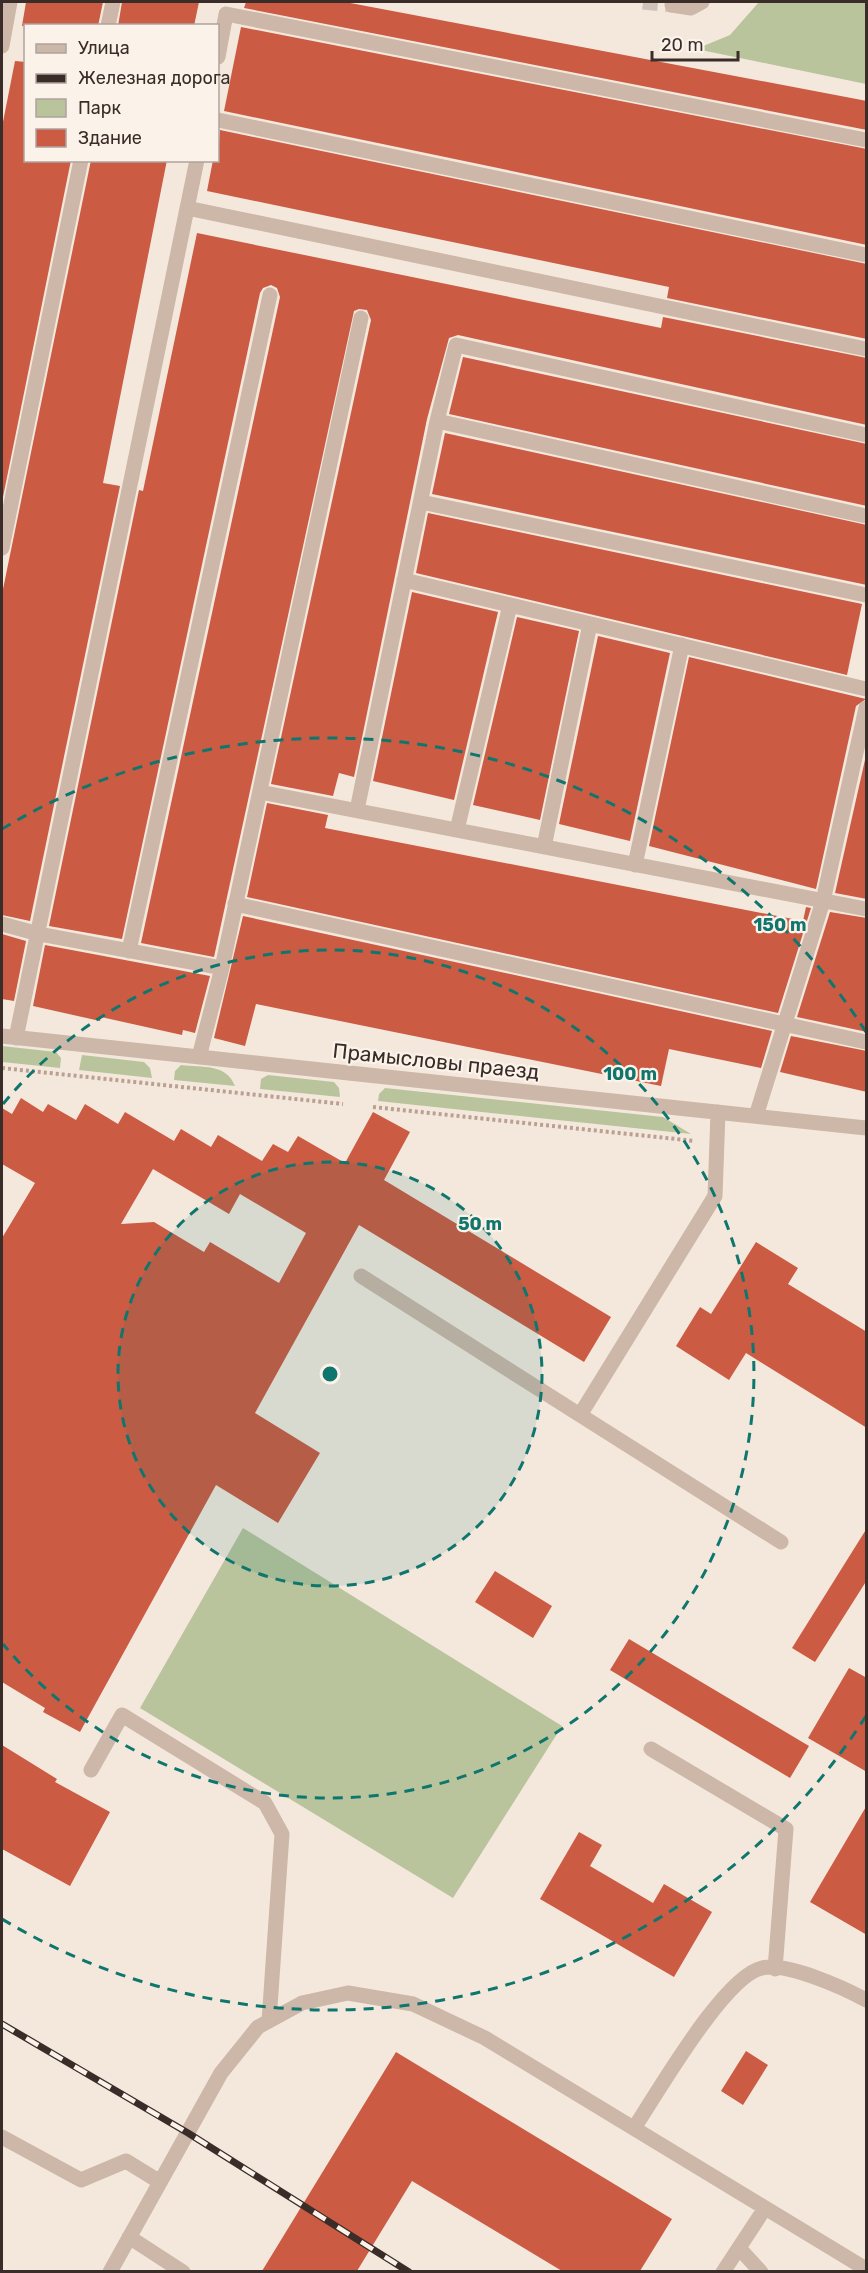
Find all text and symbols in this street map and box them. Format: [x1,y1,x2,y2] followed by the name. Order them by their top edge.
[24,24,219,162] legend
[652,24,738,62] scale bar
[661,34,703,56] text: 20 m
[78,37,130,59] text: Улица
[78,67,231,89] text: Железная дорога
[78,97,122,119] text: Парк
[78,127,142,149] text: Здание
[753,914,807,936] text: 150 m
[331,1038,541,1084] street label: Прамысловы праезд
[603,1063,657,1085] text: 100 m
[458,1213,502,1235] text: 50 m
[320,1364,340,1384] centre of rings

